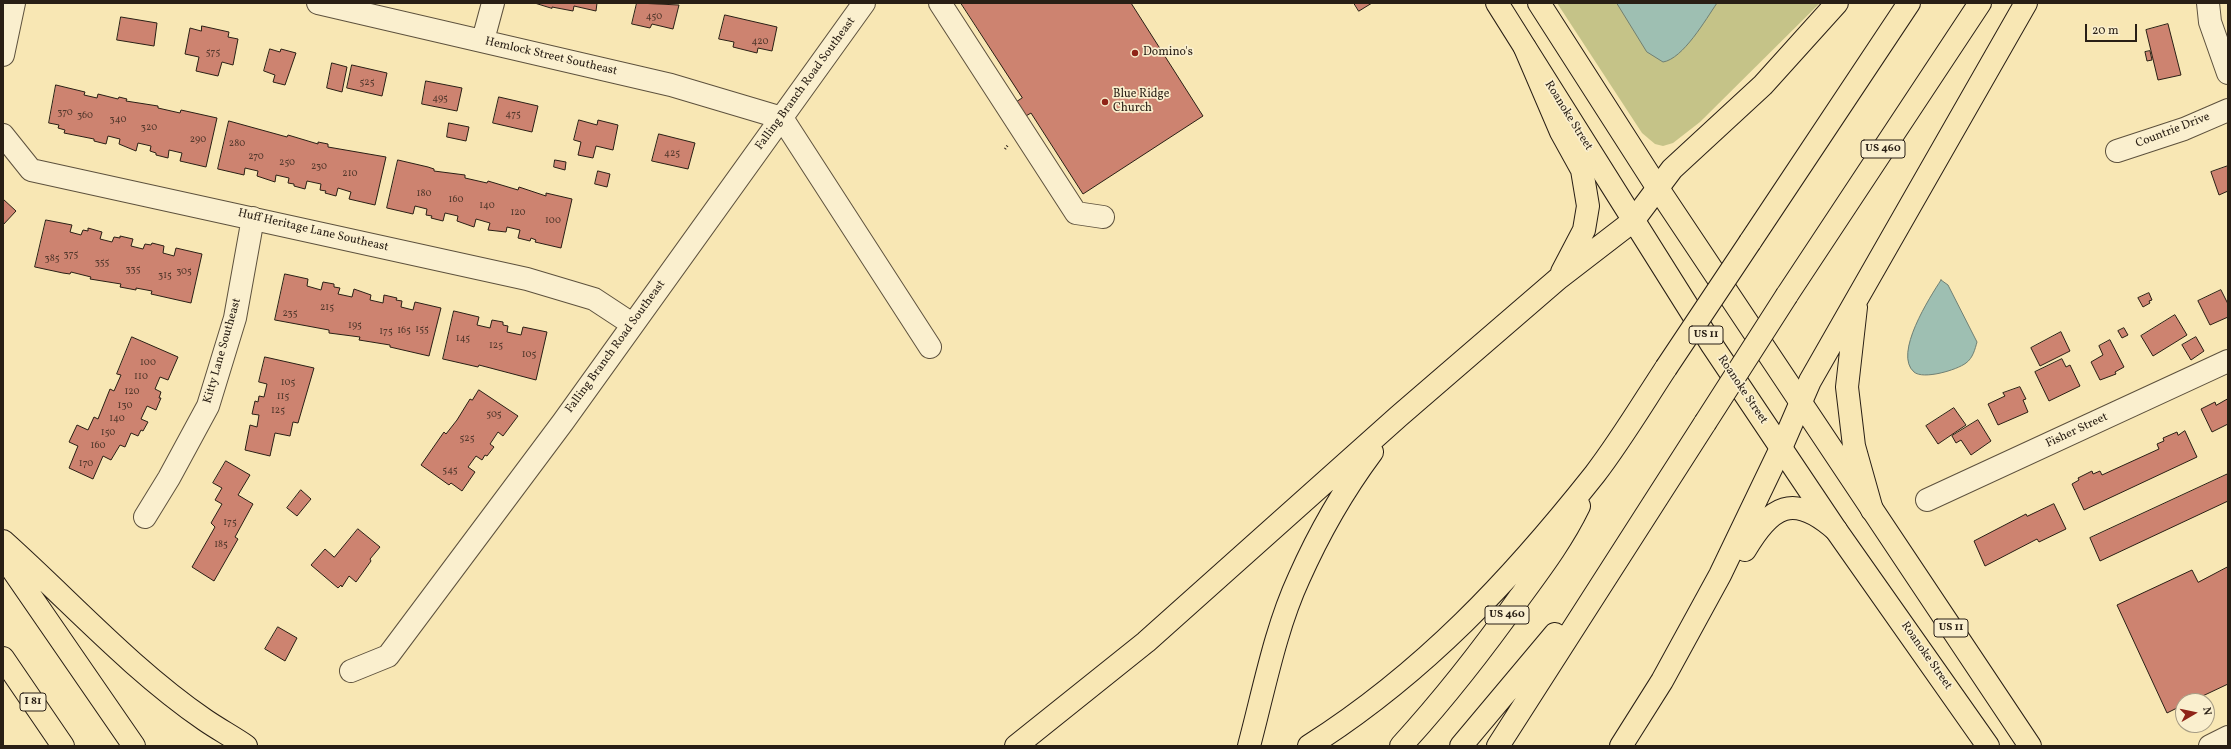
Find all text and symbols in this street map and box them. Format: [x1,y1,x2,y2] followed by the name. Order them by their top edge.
[646,11,662,23] house number: 450
[753,15,859,153] street label: Falling Branch Road Southeast
[2087,16,2139,42] scale bar
[2092,23,2119,39] text: 20 m
[483,35,619,79] street label: Hemlock Street Southeast
[751,36,769,48] house number: 420
[1143,46,1193,60] place label: Domino's
[206,47,220,59] house number: 575
[1130,48,1140,58] marker: Domino's
[360,77,374,89] house number: 525
[1541,78,1595,154] street label: Roanoke Street
[1113,88,1169,116] place label: Blue Ridge Church
[432,93,448,105] house number: 495
[1100,97,1110,107] marker: Blue Ridge Church
[57,107,73,119] house number: 370
[505,109,521,121] house number: 475
[77,110,93,122] house number: 360
[2134,110,2212,152] street label: Countrie Drive
[110,114,126,126] house number: 340
[141,122,157,134] house number: 320
[190,134,206,146] house number: 290
[229,138,245,150] house number: 280
[1861,140,1905,158] road number: US 460
[664,148,680,160] house number: 425
[248,151,264,163] house number: 270
[279,157,295,169] house number: 250
[311,161,327,173] house number: 230
[342,168,358,180] house number: 210
[417,188,431,200] house number: 180
[449,194,463,206] house number: 160
[479,200,495,212] house number: 140
[236,207,390,255] street label: Huff Heritage Lane Southeast
[510,207,526,219] house number: 120
[545,215,561,227] house number: 100
[64,249,78,261] house number: 375
[45,253,59,265] house number: 385
[95,257,109,269] house number: 355
[126,264,140,276] house number: 335
[176,266,192,278] house number: 305
[158,270,172,282] house number: 315
[563,278,669,416] street label: Falling Branch Road Southeast
[201,297,245,405] street label: Kitty Lane Southeast
[320,302,334,314] house number: 215
[282,308,298,320] house number: 235
[348,320,362,332] house number: 195
[415,324,429,336] house number: 155
[397,325,411,337] house number: 165
[379,326,393,338] house number: 175
[1689,326,1723,344] road number: US 11
[456,333,470,345] house number: 145
[489,340,503,352] house number: 125
[522,349,536,361] house number: 105
[1714,353,1770,427] street label: Roanoke Street
[140,357,156,369] house number: 100
[134,371,148,383] house number: 110
[281,377,295,389] house number: 105
[124,386,140,398] house number: 120
[277,391,289,403] house number: 115
[118,400,132,412] house number: 130
[271,405,285,417] house number: 125
[486,409,502,421] house number: 505
[2044,410,2110,452] street label: Fisher Street
[109,413,125,425] house number: 140
[101,427,115,439] house number: 150
[460,433,474,445] house number: 525
[91,440,105,452] house number: 160
[79,458,93,470] house number: 170
[442,465,458,477] house number: 545
[223,517,237,529] house number: 175
[214,539,228,551] house number: 185
[1485,606,1529,624] road number: US 460
[1897,619,1955,693] street label: Roanoke Street
[1934,619,1968,637] road number: US 11
[20,693,46,711] road number: I 81
[2175,693,2215,733] north arrow
[2198,706,2214,716] text: N

